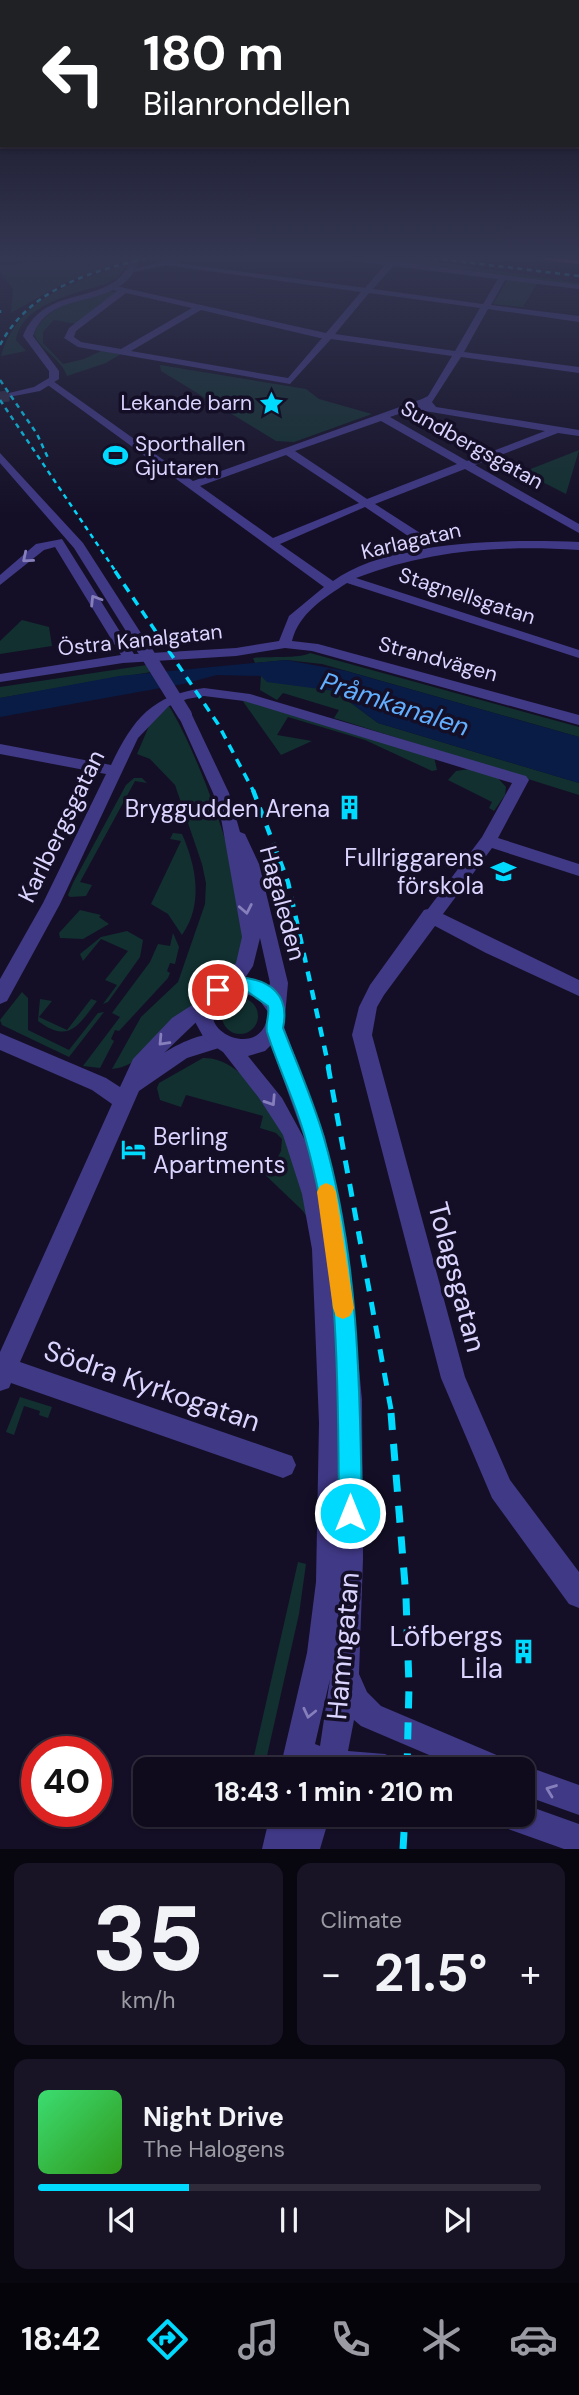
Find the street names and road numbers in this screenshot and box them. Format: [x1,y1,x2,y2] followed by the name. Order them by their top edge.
[396,394,548,496] street label: Sundbergsgatan
[358,516,464,566] street label: Karlagatan
[395,561,539,631] street label: Stagnellsgatan
[56,617,224,663] street label: Östra Kanalgatan
[375,630,501,688] street label: Strandvägen
[11,745,111,907] street label: Karlbergsgatan
[253,842,313,964] street label: Hagaleden
[419,1198,495,1356] street label: Tolagsgatan
[39,1332,265,1440] street label: Södra Kyrkogatan
[318,1571,368,1721] street label: Hamngatan

